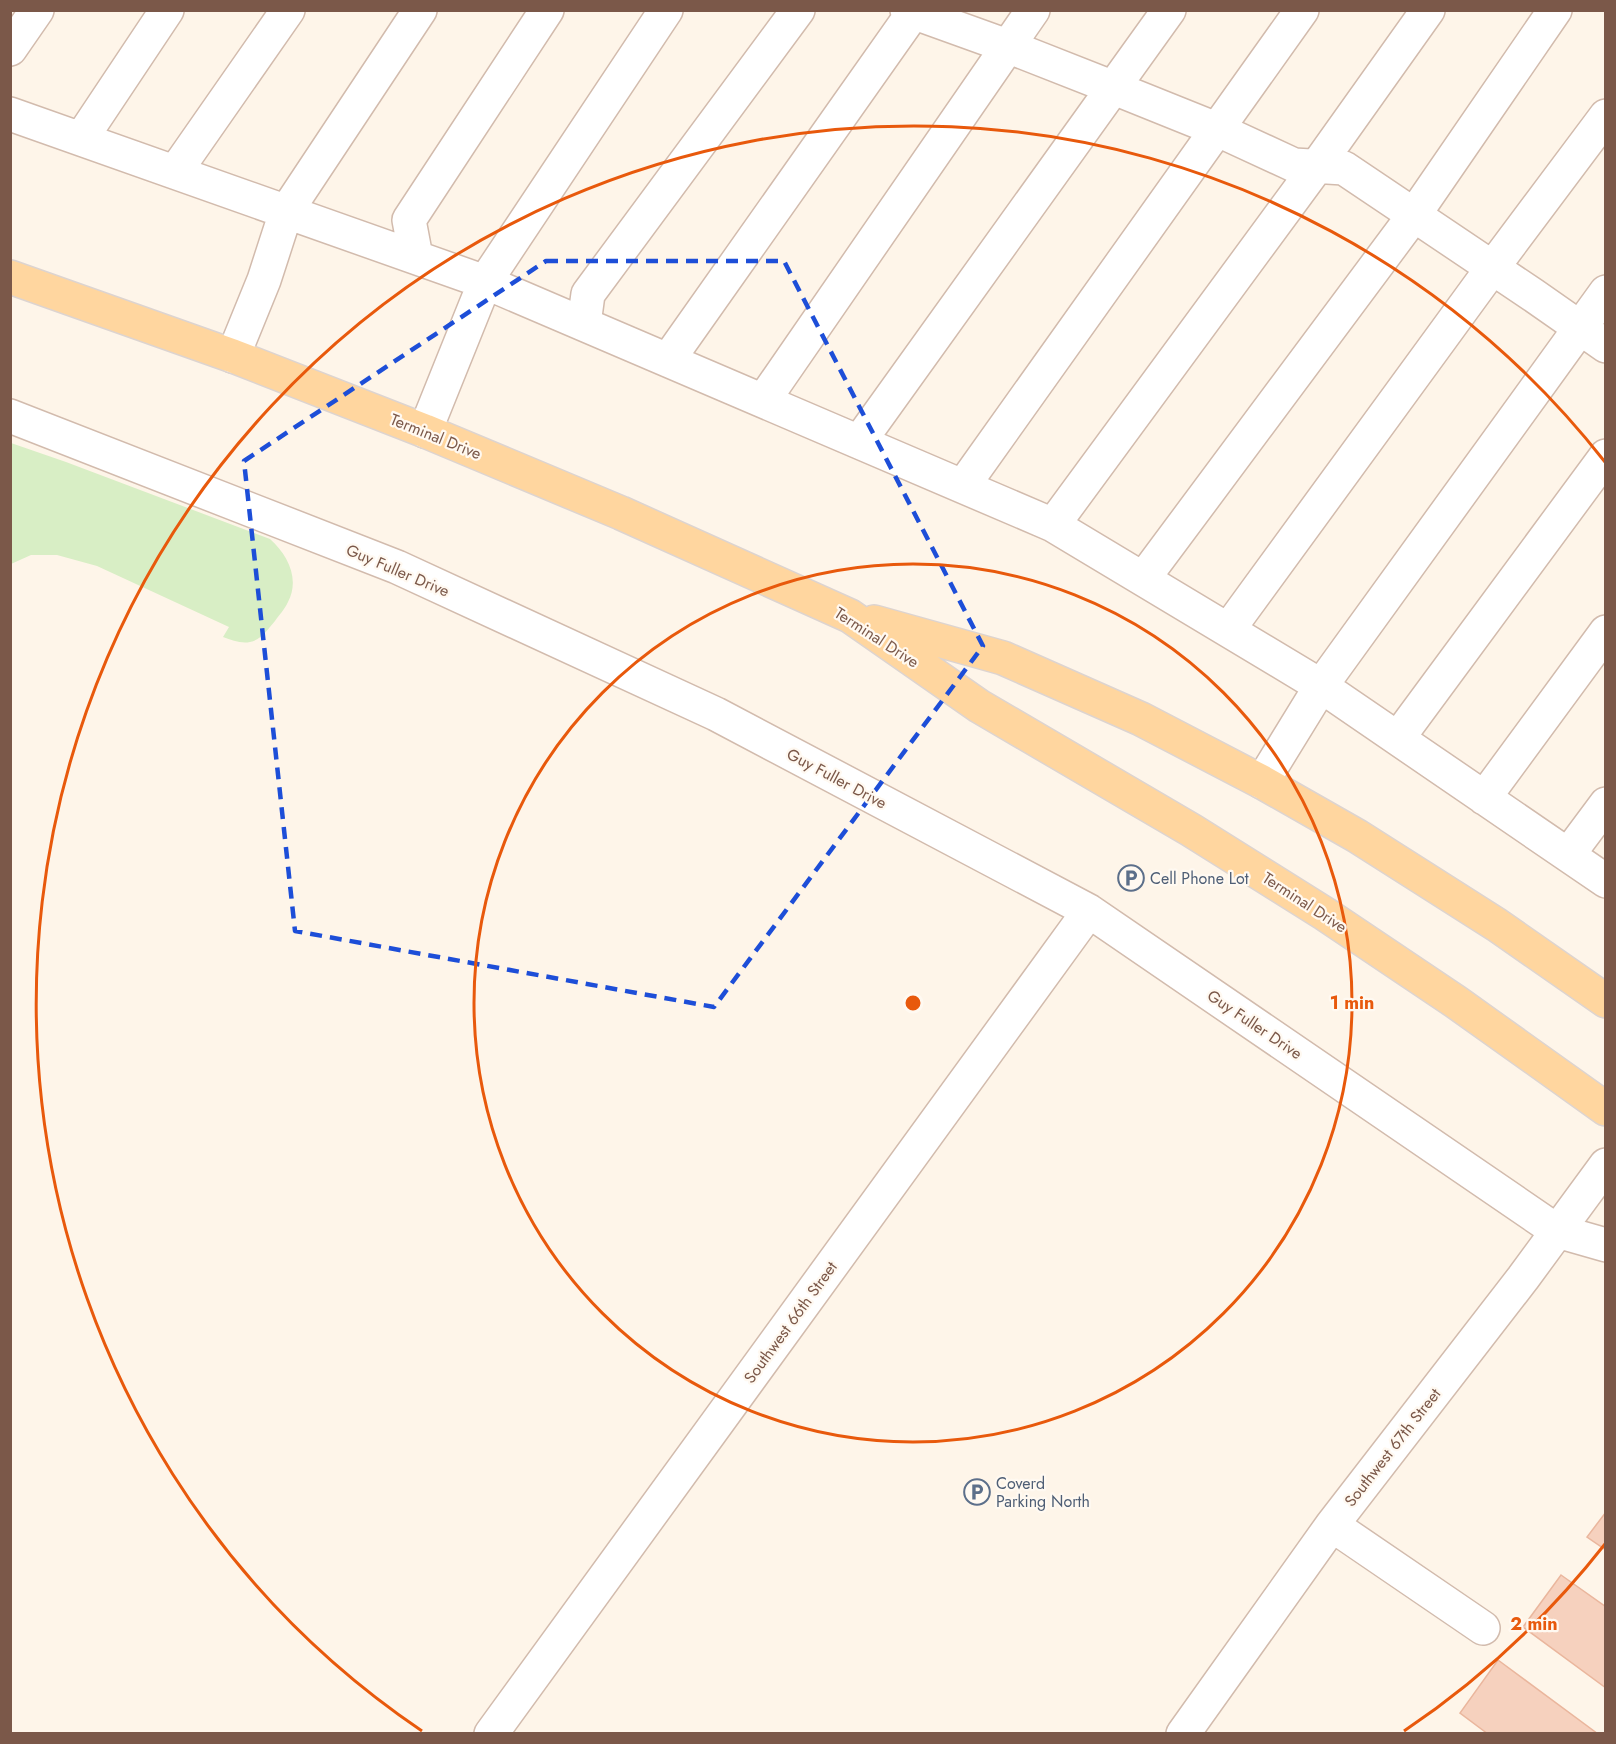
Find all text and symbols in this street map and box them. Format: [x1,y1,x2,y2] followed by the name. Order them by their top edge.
[387,408,485,465] street label: Terminal Drive
[343,538,453,603] street label: Guy Fuller Drive
[830,602,923,673] street label: Terminal Drive
[783,742,891,814] street label: Guy Fuller Drive
[1116,863,1146,893] parking icon: Cell Phone Lot
[1150,867,1249,890] place label: Cell Phone Lot
[1258,867,1351,938] street label: Terminal Drive
[1203,984,1307,1065] street label: Guy Fuller Drive
[1330,990,1374,1016] text: 1 min
[903,993,923,1013] centre of rings
[738,1256,843,1388] street label: Southwest 66th Street
[1339,1383,1446,1511] street label: Southwest 67th Street
[996,1472,1090,1513] place label: Coverd Parking North
[962,1477,992,1507] parking icon: Coverd Parking North
[1510,1611,1558,1637] text: 2 min

